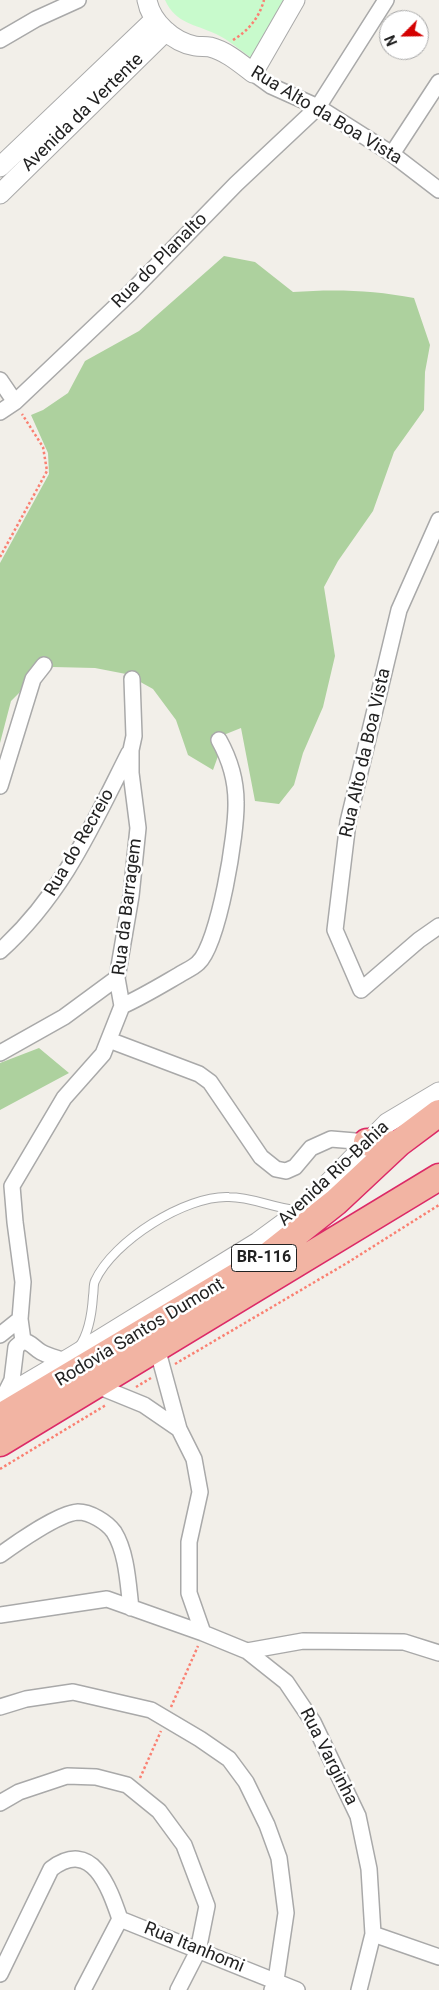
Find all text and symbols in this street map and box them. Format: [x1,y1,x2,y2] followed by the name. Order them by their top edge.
[379,10,429,60] north arrow
[382,33,400,48] text: N
[18,49,148,177] street label: Avenida da Vertente
[246,62,406,170] street label: Rua Alto da Boa Vista
[108,209,212,313] street label: Rua do Planalto
[336,666,396,840] street label: Rua Alto da Boa Vista
[41,785,119,901] street label: Rua do Recreio
[109,837,147,977] street label: Rua da Barragem
[274,1117,394,1231] street label: Avenida Rio-Bahia
[232,1244,296,1272] road number: BR-116
[52,1274,228,1392] street label: Rodovia Santos Dumont
[294,1705,362,1809] street label: Rua Varginha
[141,1918,247,1978] street label: Rua Itanhomi

